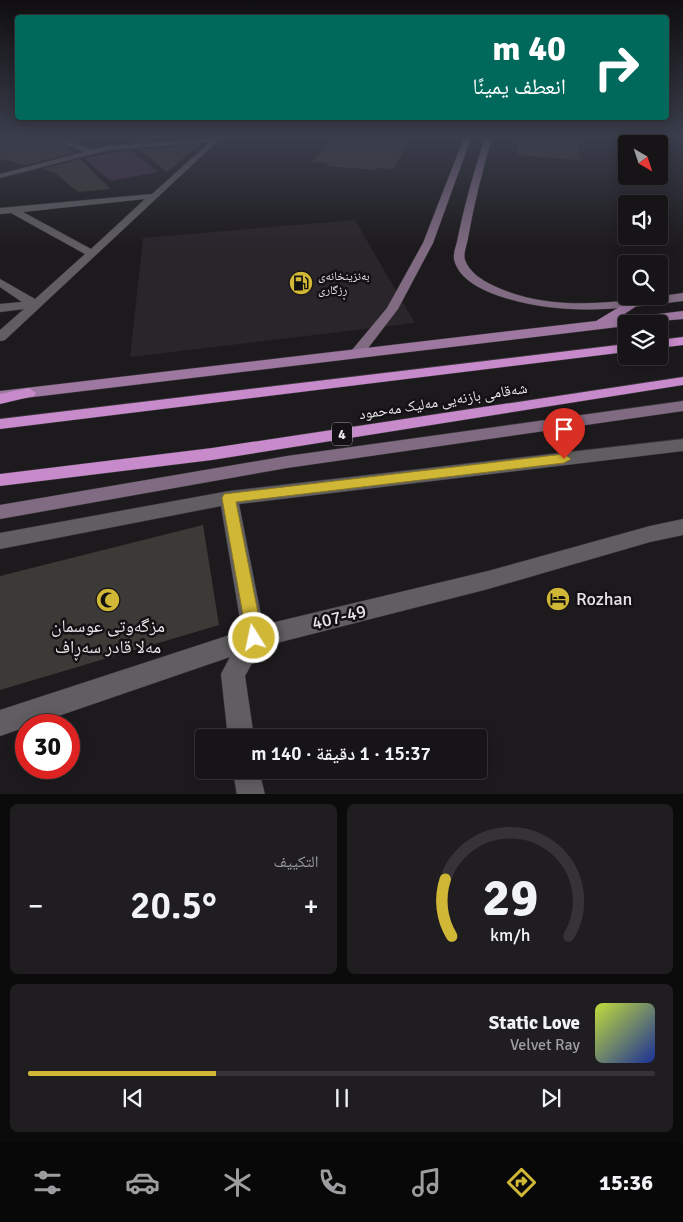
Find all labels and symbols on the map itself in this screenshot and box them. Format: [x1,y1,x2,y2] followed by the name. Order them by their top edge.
[618,135,668,185] north arrow
[318,269,370,300] place label: بەنزینخانەی ڕزگاری
[288,270,314,296] fuel station icon: بەنزینخانەی ڕزگاری
[357,379,529,424] street label: شەقامی بازنەیی مەلیک مەحمود
[543,408,585,459] pin
[332,422,352,446] road number: 4
[545,586,571,612] hotel icon: Rozhan
[95,587,121,613] mosque icon: مزگەوتی عوسمان مەلا قادر سەڕاف
[576,588,632,610] place label: Rozhan
[310,600,368,634] street label: 407-49
[227,611,279,663] position arrow
[51,615,165,661] place label: مزگەوتی عوسمان مەلا قادر سەڕاف
[15,714,80,779] speed limit sign: 30

